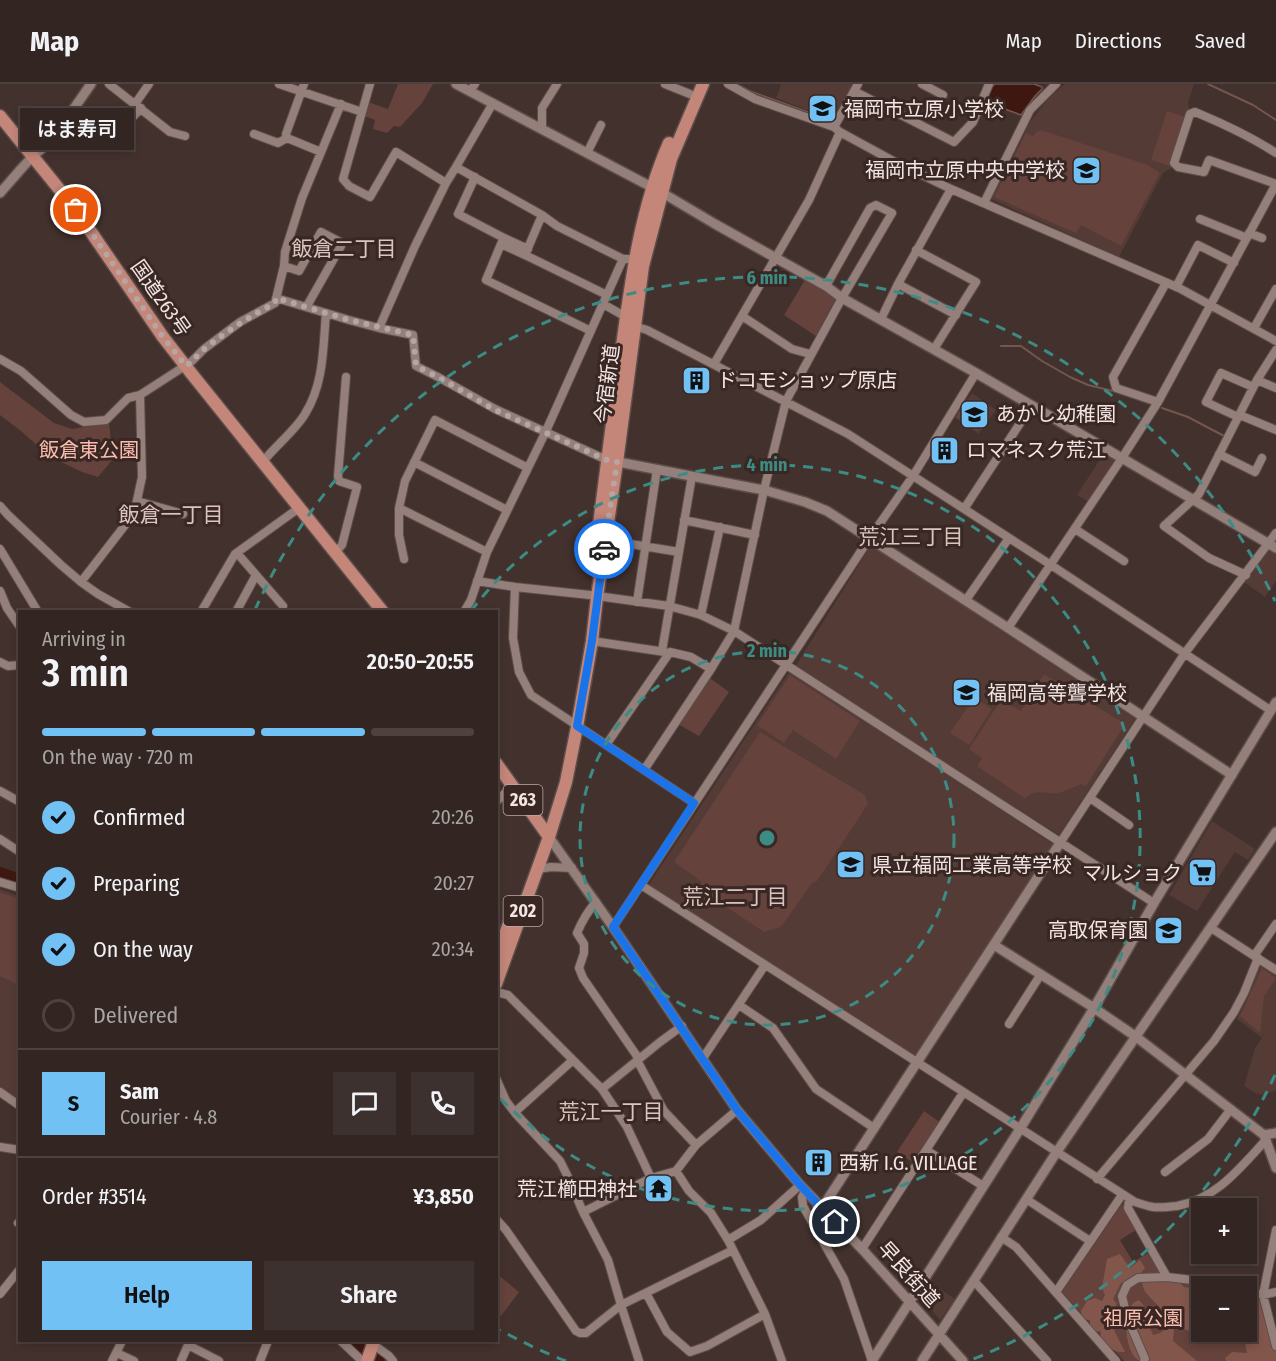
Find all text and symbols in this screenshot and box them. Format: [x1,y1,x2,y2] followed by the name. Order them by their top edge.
[30,25,79,58] text: Map
[1005,28,1042,54] text: Map
[1075,28,1162,54] text: Directions
[1195,28,1246,54] text: Saved
[807,93,839,125] school or university icon: 福岡市立原小学校
[844,97,1004,121] place label: 福岡市立原小学校
[19,108,133,150] callout: はま寿司
[37,117,117,141] text: はま寿司
[1070,154,1102,186] school or university icon: 福岡市立原中央中学校
[865,158,1065,182] place label: 福岡市立原中央中学校
[50,184,101,235] pin
[59,193,92,226] icon: bag
[292,236,397,262] district label: 飯倉二丁目
[126,255,196,341] street label: 国道263号
[747,267,788,289] text: 6 min
[590,343,624,425] street label: 今宿新道
[680,364,712,396] building icon: ドコモショップ原店
[717,368,897,392] place label: ドコモショップ原店
[959,398,991,430] school or university icon: あかし幼稚園
[996,402,1116,426] place label: あかし幼稚園
[929,434,961,466] building icon: ロマネスク荒江
[39,438,139,462] park label: 飯倉東公園
[966,438,1106,462] place label: ロマネスク荒江
[747,454,787,476] text: 4 min
[119,502,224,528] district label: 飯倉一丁目
[574,519,634,579] courier
[859,524,964,550] district label: 荒江三丁目
[588,533,621,566] icon: car
[42,627,126,651] text: Arriving in
[746,640,787,662] text: 2 min
[367,648,474,675] text: 20:50–20:55
[42,650,129,696] text: 3 min
[950,677,982,709] school or university icon: 福岡高等聾学校
[987,681,1127,705] place label: 福岡高等聾学校
[42,745,194,769] text: On the way · 720 m
[504,785,542,815] road number: 263
[42,801,75,834] icon: check
[93,804,186,831] text: Confirmed
[432,805,474,829] text: 20:26
[757,828,777,848] centre of rings
[835,849,867,881] school or university icon: 県立福岡工業高等学校
[872,853,1072,877] place label: 県立福岡工業高等学校
[1187,857,1219,889] supermarket icon: マルショク
[1082,861,1182,885] place label: マルショク
[42,867,75,900] icon: check
[93,870,179,897] text: Preparing
[434,871,474,895] text: 20:27
[683,884,788,910] district label: 荒江二丁目
[504,896,542,926] road number: 202
[1153,914,1185,946] school or university icon: 高取保育園
[1048,918,1148,942] place label: 高取保育園
[42,933,75,966] icon: check
[93,936,193,963] text: On the way
[432,937,474,961] text: 20:34
[93,1002,178,1029] text: Delivered
[333,1072,396,1135] button: chat
[411,1072,474,1135] button: phone
[120,1078,159,1105] text: Sam
[68,1090,79,1117] text: S
[559,1099,664,1125] district label: 荒江一丁目
[120,1105,217,1129] text: Courier · 4.8
[802,1147,834,1179] building icon: 西新 I.G. VILLAGE
[839,1151,977,1175] place label: 西新 I.G. VILLAGE
[642,1173,674,1205] temple icon: 荒江櫛田神社
[517,1177,637,1201] place label: 荒江櫛田神社
[42,1183,147,1210] text: Order #3514
[413,1183,474,1210] text: ¥3,850
[809,1196,860,1247] pin
[1191,1198,1257,1342] map controls
[1191,1198,1257,1264] button: +
[818,1205,851,1238] icon: home
[873,1236,945,1312] street label: 早良街道
[42,1261,252,1330] button: Help
[264,1261,474,1330] button: Share
[1191,1276,1257,1342] button: −
[1103,1306,1183,1330] park label: 祖原公園

